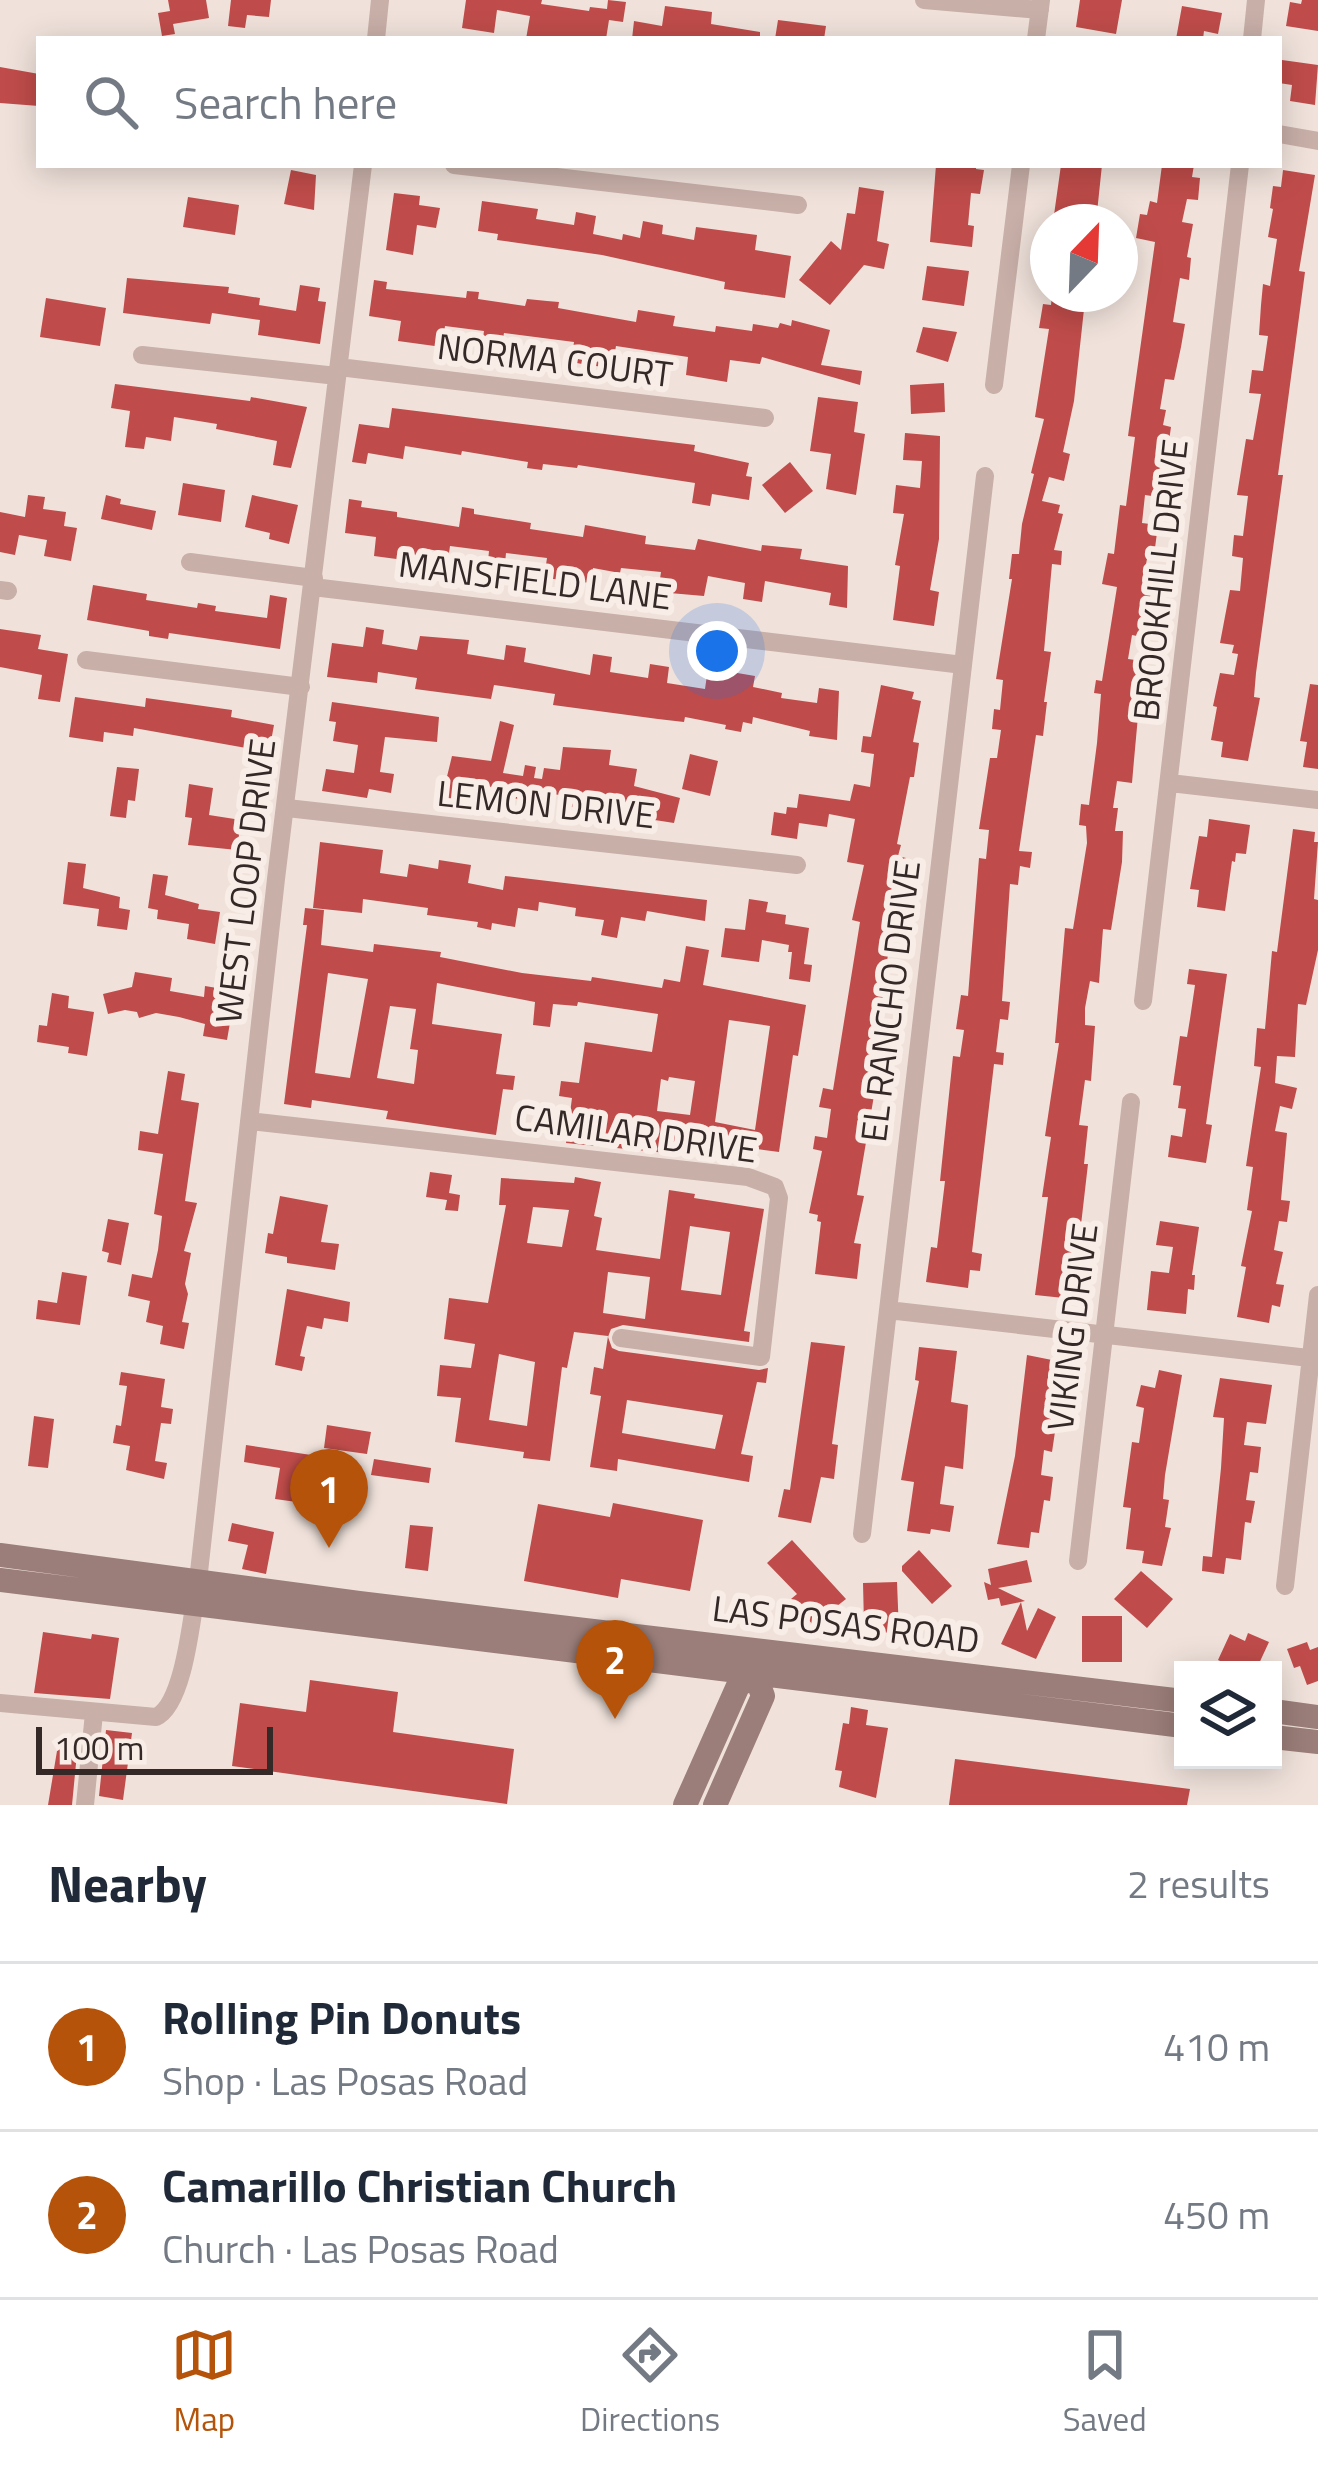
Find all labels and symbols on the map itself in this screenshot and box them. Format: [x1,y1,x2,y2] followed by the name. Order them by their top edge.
[1030,204,1138,312] north arrow
[434,318,676,401] street label: NORMA COURT
[1117,436,1202,724] street label: BROOKHILL DRIVE
[395,535,675,624] street label: MANSFIELD LANE
[687,621,747,681] your location
[200,735,289,1026] street label: WEST LOOP DRIVE
[435,765,658,842] street label: LEMON DRIVE
[845,857,934,1145] street label: EL RANCHO DRIVE
[511,1088,761,1177] street label: CAMILAR DRIVE
[1031,1220,1112,1434] street label: VIKING DRIVE
[290,1449,368,1548] pin: 1
[709,1580,983,1667] street label: LAS POSAS ROAD
[576,1620,654,1719] pin: 2
[36,1721,273,1774] scale bar

